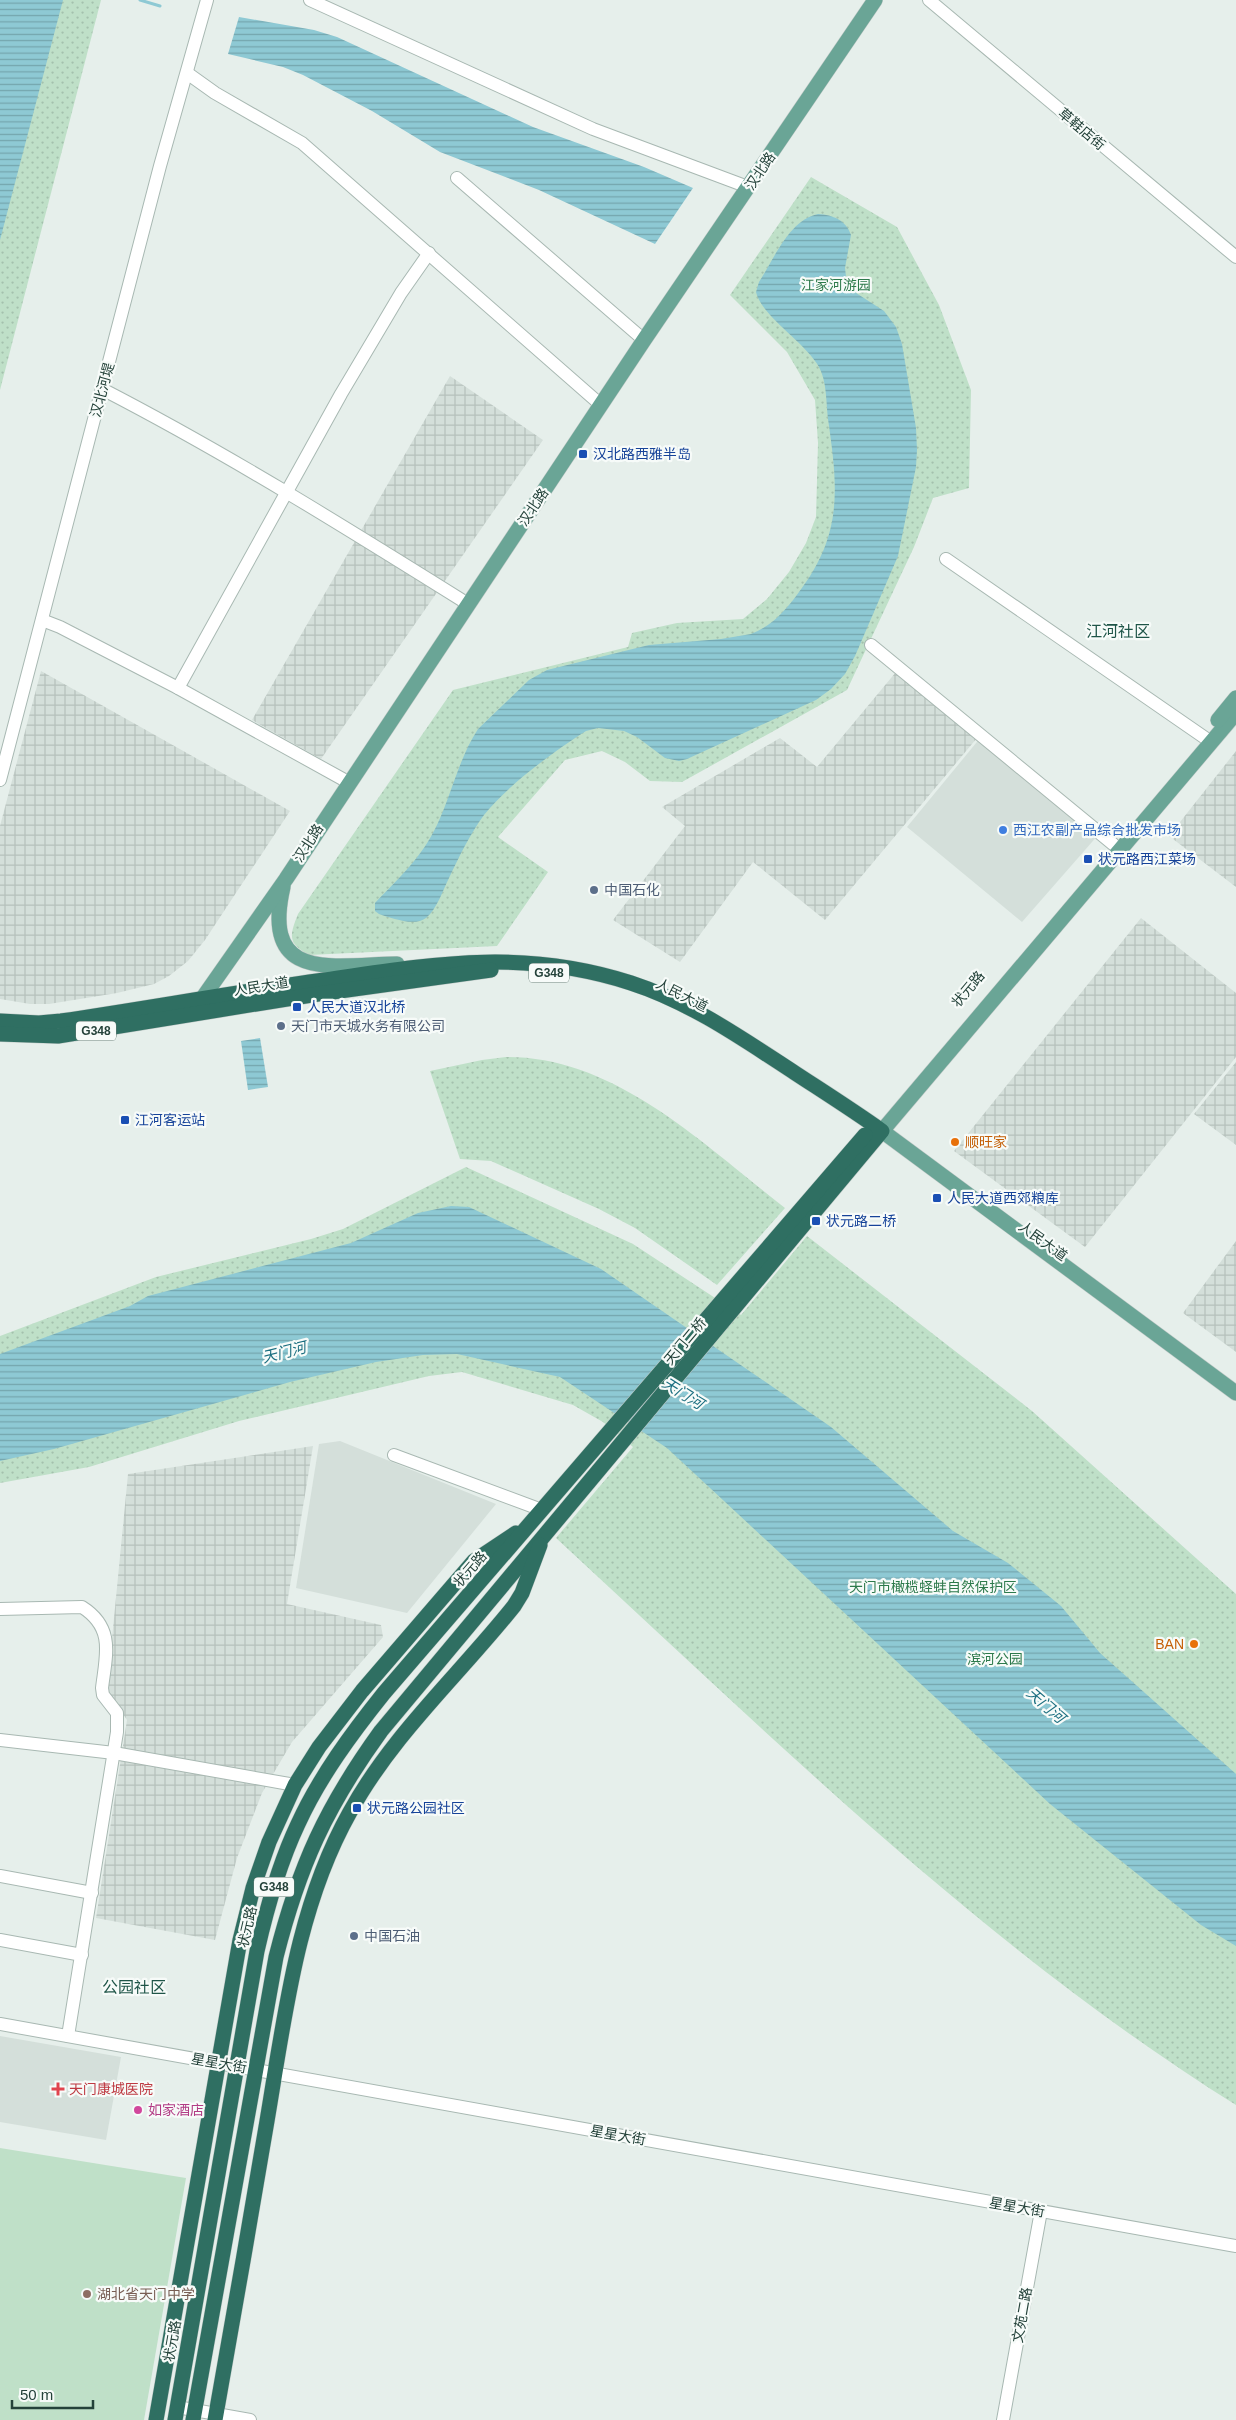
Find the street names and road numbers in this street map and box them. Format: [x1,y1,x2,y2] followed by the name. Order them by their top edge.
[1055,105,1109,153] street label: 草鞋店街
[742,149,778,193] street label: 汉北路
[87,361,117,419] street label: 汉北河堤
[515,485,551,529] street label: 汉北路
[290,821,326,865] street label: 汉北路
[529,964,569,982] road number: G348
[948,968,988,1010] street label: 状元路
[232,974,290,998] street label: 人民大道
[653,975,711,1015] street label: 人民大道
[76,1021,116,1040] road number: G348
[1016,1218,1070,1264] street label: 人民大道
[661,1314,709,1368] street label: 天门二桥
[450,1548,490,1590] street label: 状元路
[254,1878,294,1896] road number: G348
[234,1905,260,1949] street label: 状元路
[190,2050,248,2076] street label: 星星大街
[589,2122,647,2148] street label: 星星大街
[988,2194,1046,2220] street label: 星星大街
[1009,2286,1035,2344] street label: 文苑二路
[160,2319,184,2363] street label: 状元路

